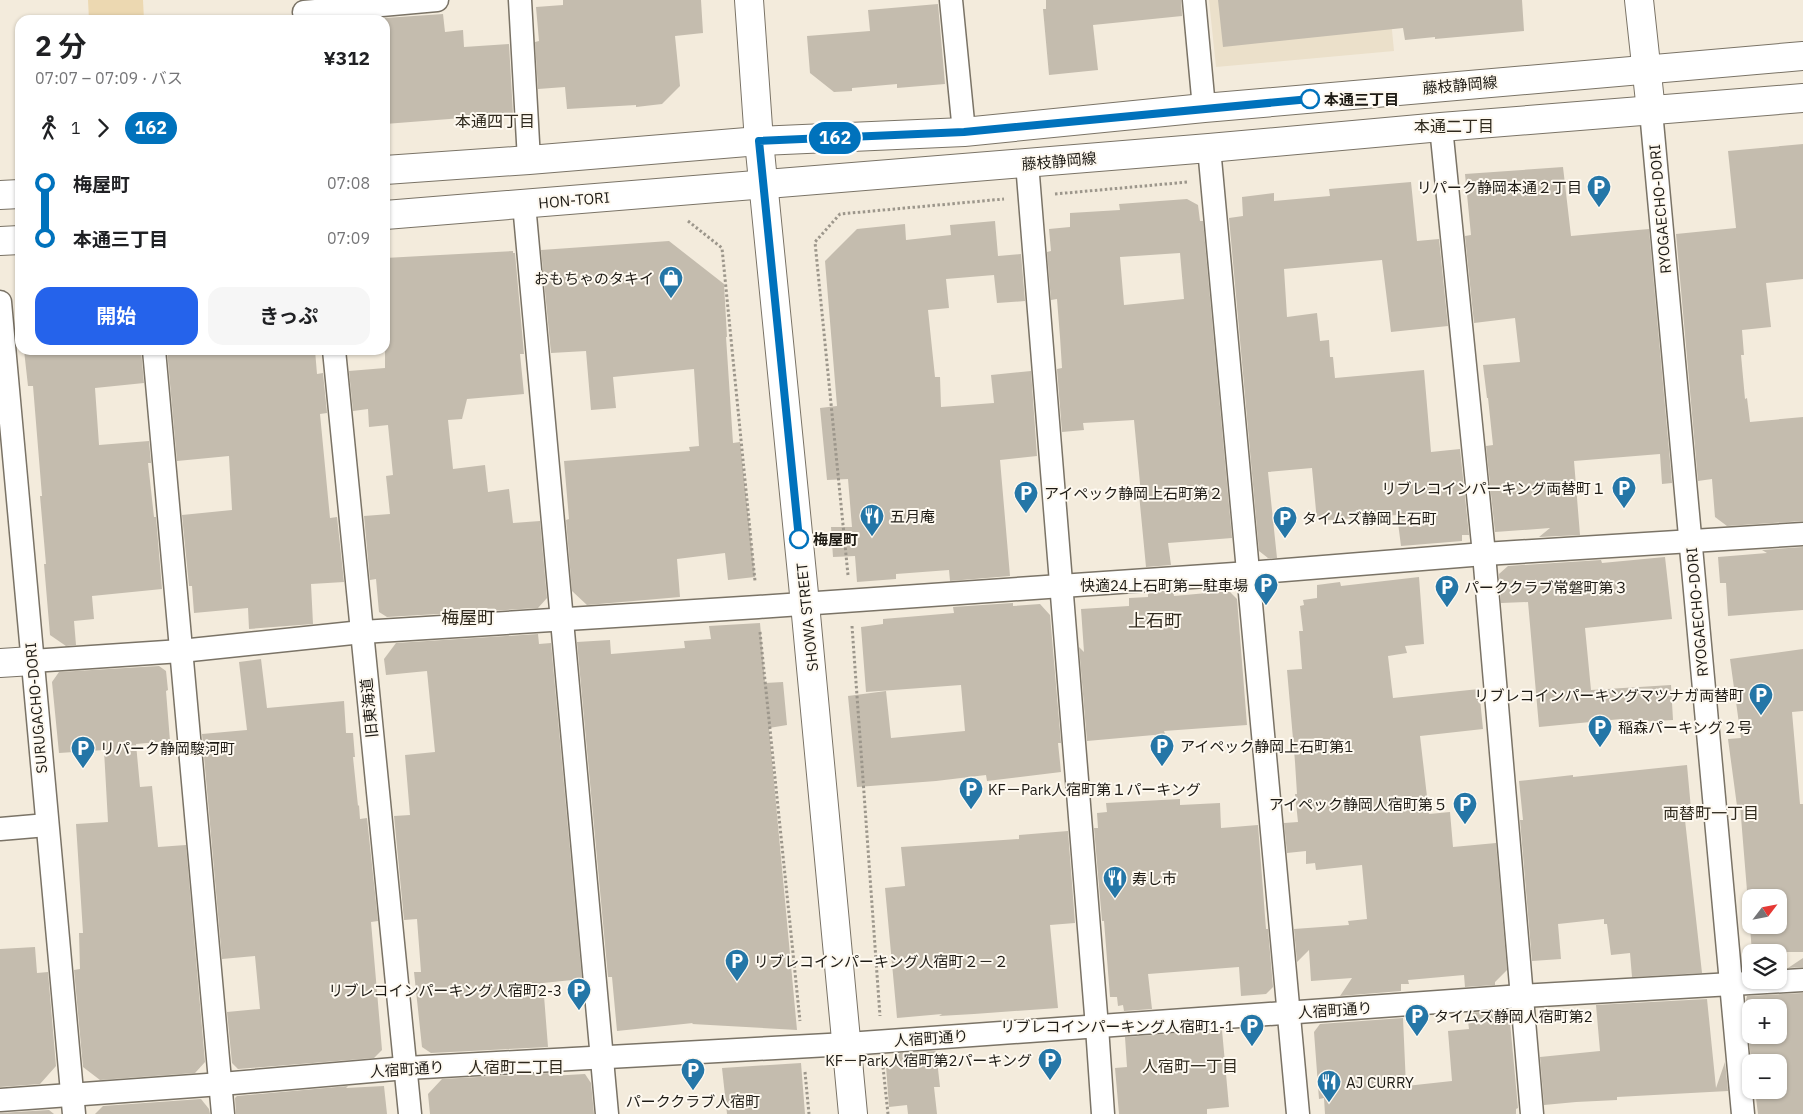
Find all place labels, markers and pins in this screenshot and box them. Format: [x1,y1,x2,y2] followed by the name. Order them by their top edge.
[1300,89,1320,109] marker: 本通三丁目
[1324,90,1399,109] place label: 本通三丁目
[1586,174,1612,208] parking icon: リパーク静岡本通２丁目
[1417,178,1582,197] place label: リパーク静岡本通２丁目
[658,265,684,299] shop icon: おもちゃのタキイ
[534,269,654,288] place label: おもちゃのタキイ
[1611,475,1637,509] parking icon: リブレコインパーキング両替町１
[1381,479,1606,498] place label: リブレコインパーキング両替町１
[1013,480,1039,514] parking icon: アイペック静岡上石町第２
[1044,484,1223,503] place label: アイペック静岡上石町第２
[859,503,885,537] restaurant icon: 五月庵
[1272,505,1298,539] parking icon: タイムズ静岡上石町
[890,507,935,526] place label: 五月庵
[1302,509,1437,528] place label: タイムズ静岡上石町
[789,529,809,549] marker: 梅屋町
[813,530,858,549] place label: 梅屋町
[1253,572,1279,606] parking icon: 快適24上石町第一駐車場
[1434,574,1460,608] parking icon: パーククラブ常磐町第３
[1080,576,1248,595] place label: 快適24上石町第一駐車場
[1464,578,1628,597] place label: パーククラブ常磐町第３
[1748,682,1774,716] parking icon: リブレコインパーキングマツナガ両替町
[1474,686,1744,705] place label: リブレコインパーキングマツナガ両替町
[1587,714,1613,748] parking icon: 稲森パーキング２号
[1618,718,1753,737] place label: 稲森パーキング２号
[1149,733,1175,767] parking icon: アイペック静岡上石町第1
[70,735,96,769] parking icon: リパーク静岡駿河町
[1180,737,1353,756] place label: アイペック静岡上石町第1
[100,739,235,758] place label: リパーク静岡駿河町
[958,776,984,810] parking icon: KF－Park人宿町第１パーキング
[988,780,1201,799] place label: KF－Park人宿町第１パーキング
[1452,791,1478,825] parking icon: アイペック静岡人宿町第５
[1269,795,1448,814] place label: アイペック静岡人宿町第５
[1102,865,1128,899] restaurant icon: 寿し市
[1132,869,1177,888] place label: 寿し市
[724,948,750,982] parking icon: リブレコインパーキング人宿町２－２
[754,952,1009,971] place label: リブレコインパーキング人宿町２－２
[566,977,592,1011] parking icon: リブレコインパーキング人宿町2‐3
[328,981,562,1000] place label: リブレコインパーキング人宿町2‐3
[1404,1003,1430,1037] parking icon: タイムズ静岡人宿町第2
[1434,1007,1593,1026] place label: タイムズ静岡人宿町第2
[1239,1013,1265,1047] parking icon: リブレコインパーキング人宿町1-1
[1000,1017,1234,1036] place label: リブレコインパーキング人宿町1-1
[1037,1047,1063,1081] parking icon: KF－Park人宿町第2パーキング
[825,1051,1032,1070] place label: KF－Park人宿町第2パーキング
[680,1057,706,1091] parking icon: パーククラブ人宿町
[1316,1069,1342,1103] restaurant icon: AJ CURRY
[1346,1073,1414,1092] place label: AJ CURRY
[626,1092,760,1111] place label: パーククラブ人宿町

